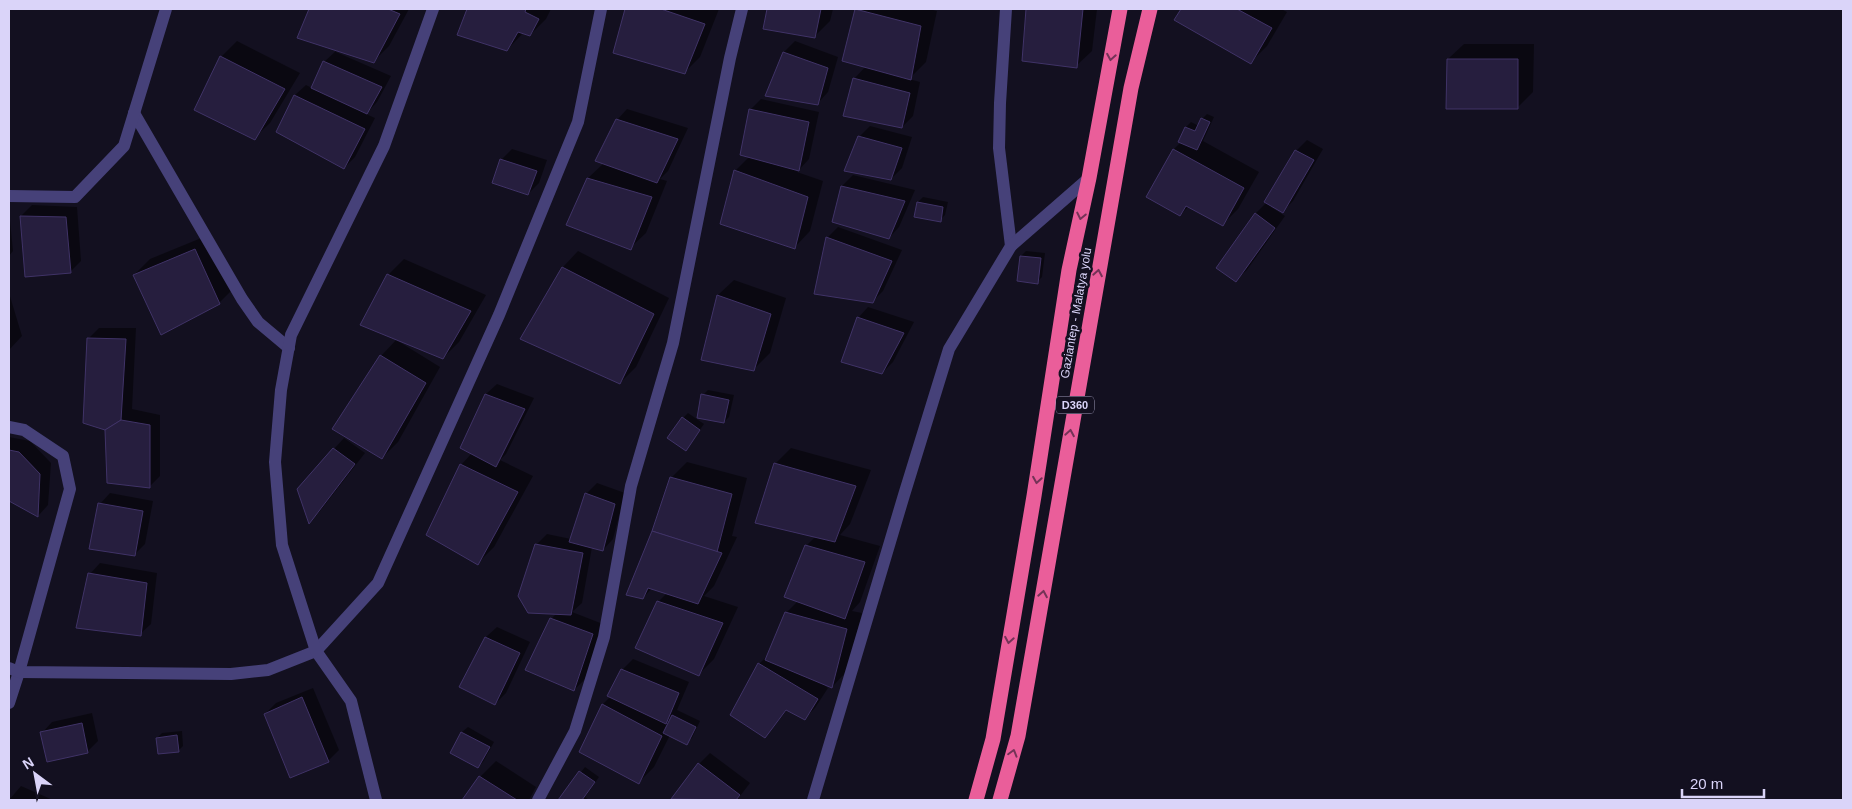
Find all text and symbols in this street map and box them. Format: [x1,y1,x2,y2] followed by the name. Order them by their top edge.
[1106,52,1117,61] one-way arrow
[1076,212,1087,221] one-way arrow
[1058,246,1094,380] street label: Gaziantep - Malatya yolu
[1093,269,1103,278] one-way arrow
[1056,396,1094,414] road number: D360
[1065,429,1075,438] one-way arrow
[1032,476,1042,484] one-way arrow
[1037,589,1047,598] one-way arrow
[1005,636,1015,645] one-way arrow
[10,749,60,799] north arrow
[1008,750,1018,758] one-way arrow
[20,754,37,772] text: N
[1682,766,1764,798] scale bar
[1690,775,1723,792] text: 20 m

